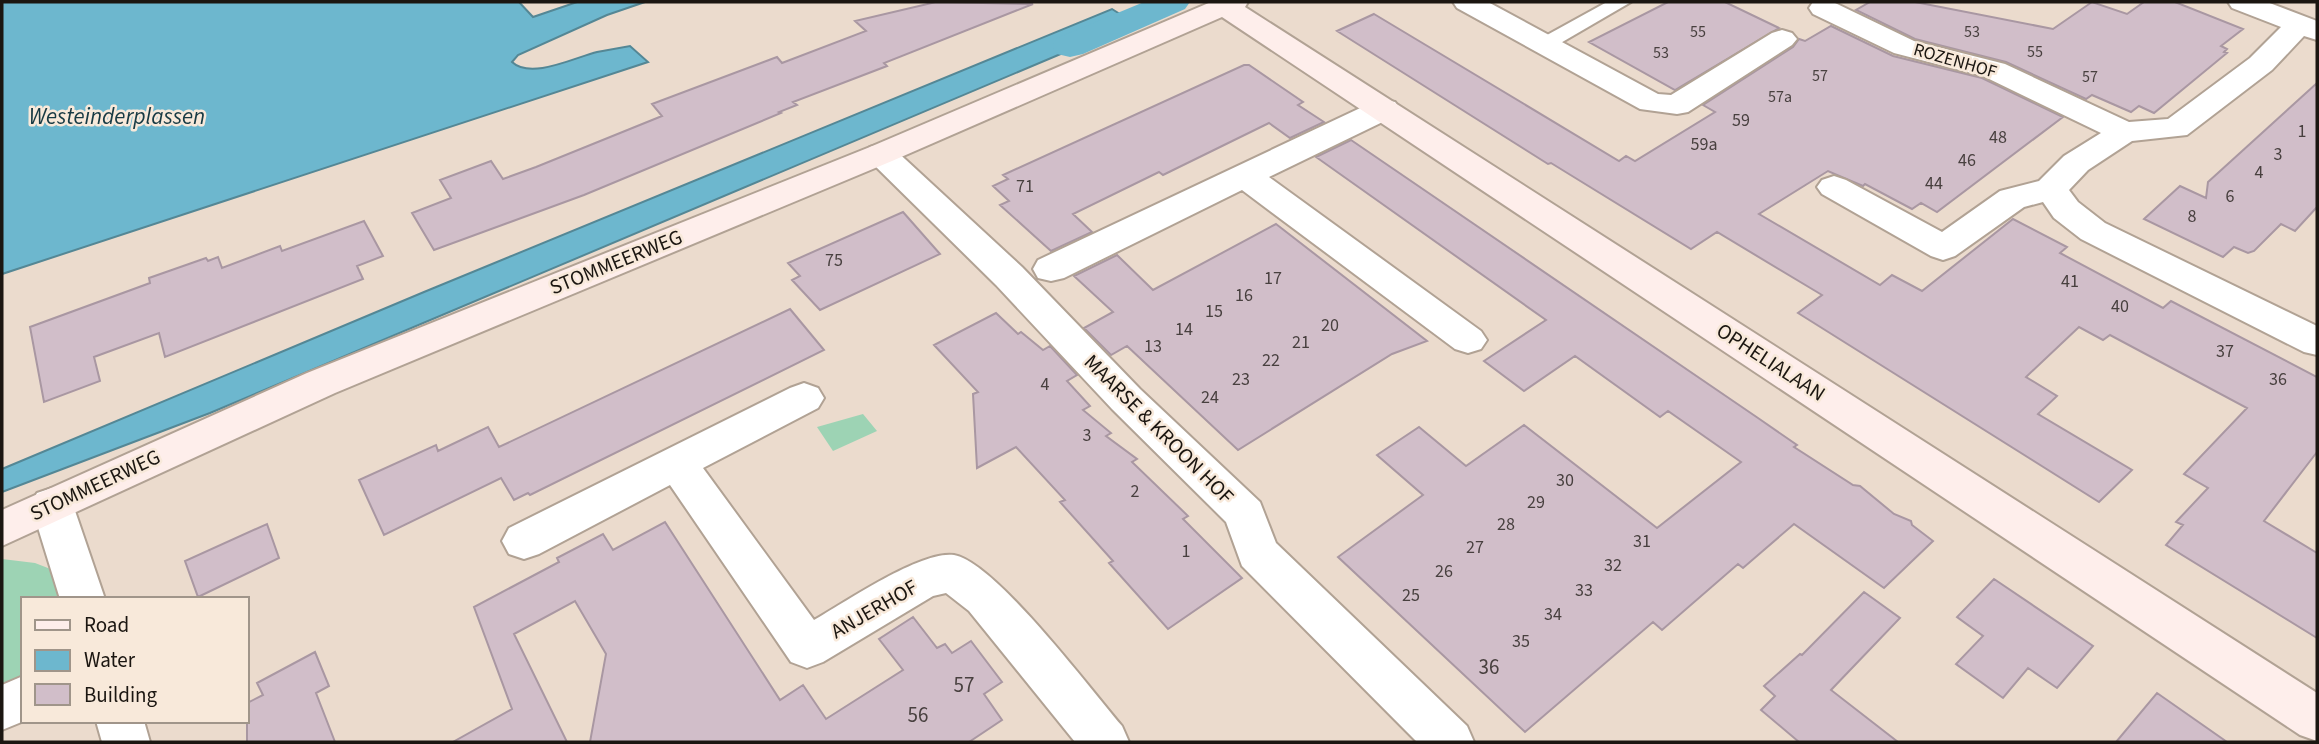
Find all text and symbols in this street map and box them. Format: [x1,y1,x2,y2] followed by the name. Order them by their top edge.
[1690,21,1706,43] house number: 55
[1964,21,1980,43] house number: 53
[1911,37,2000,85] street label: ROZENHOF
[2027,41,2043,63] house number: 55
[1653,42,1669,64] house number: 53
[1812,65,1828,87] house number: 57
[2082,66,2098,88] house number: 57
[1768,86,1792,108] house number: 57a
[29,100,205,133] water label: Westeinderplassen
[1732,108,1750,133] house number: 59
[2298,119,2306,144] house number: 1
[1989,125,2007,150] house number: 48
[1691,132,1717,157] house number: 59a
[2274,142,2283,167] house number: 3
[1958,148,1976,173] house number: 46
[2255,160,2264,185] house number: 4
[1925,171,1943,196] house number: 44
[1016,174,1034,199] house number: 71
[2226,184,2235,209] house number: 6
[2188,204,2197,229] house number: 8
[545,222,687,302] street label: STOMMEERWEG
[825,248,843,273] house number: 75
[1264,266,1282,291] house number: 17
[2061,269,2079,294] house number: 41
[1235,283,1253,308] house number: 16
[2111,294,2129,319] house number: 40
[1205,299,1223,324] house number: 15
[1321,313,1339,338] house number: 20
[1711,316,1831,408] street label: OPHELIALAAN
[1175,317,1193,342] house number: 14
[1292,330,1310,355] house number: 21
[1144,334,1162,359] house number: 13
[2216,339,2234,364] house number: 37
[1077,347,1241,511] street label: MAARSE & KROON HOF
[1262,348,1280,373] house number: 22
[1232,367,1250,392] house number: 23
[2269,367,2287,392] house number: 36
[1041,372,1050,397] house number: 4
[1201,385,1219,410] house number: 24
[1083,423,1092,448] house number: 3
[25,442,165,528] street label: STOMMEERWEG
[1556,468,1574,493] house number: 30
[1131,479,1140,504] house number: 2
[1527,490,1545,515] house number: 29
[1497,512,1515,537] house number: 28
[1633,529,1651,554] house number: 31
[1466,535,1484,560] house number: 27
[1182,539,1190,564] house number: 1
[1604,553,1622,578] house number: 32
[1435,559,1453,584] house number: 26
[825,572,923,646] street label: ANJERHOF
[1575,578,1593,603] house number: 33
[1402,583,1420,608] house number: 25
[21,597,248,723] legend
[1544,602,1562,627] house number: 34
[84,610,129,640] text: Road
[1512,629,1530,654] house number: 35
[84,645,136,675] text: Water
[1479,652,1499,682] house number: 36
[954,670,974,700] house number: 57
[84,680,158,710] text: Building
[908,700,928,730] house number: 56

